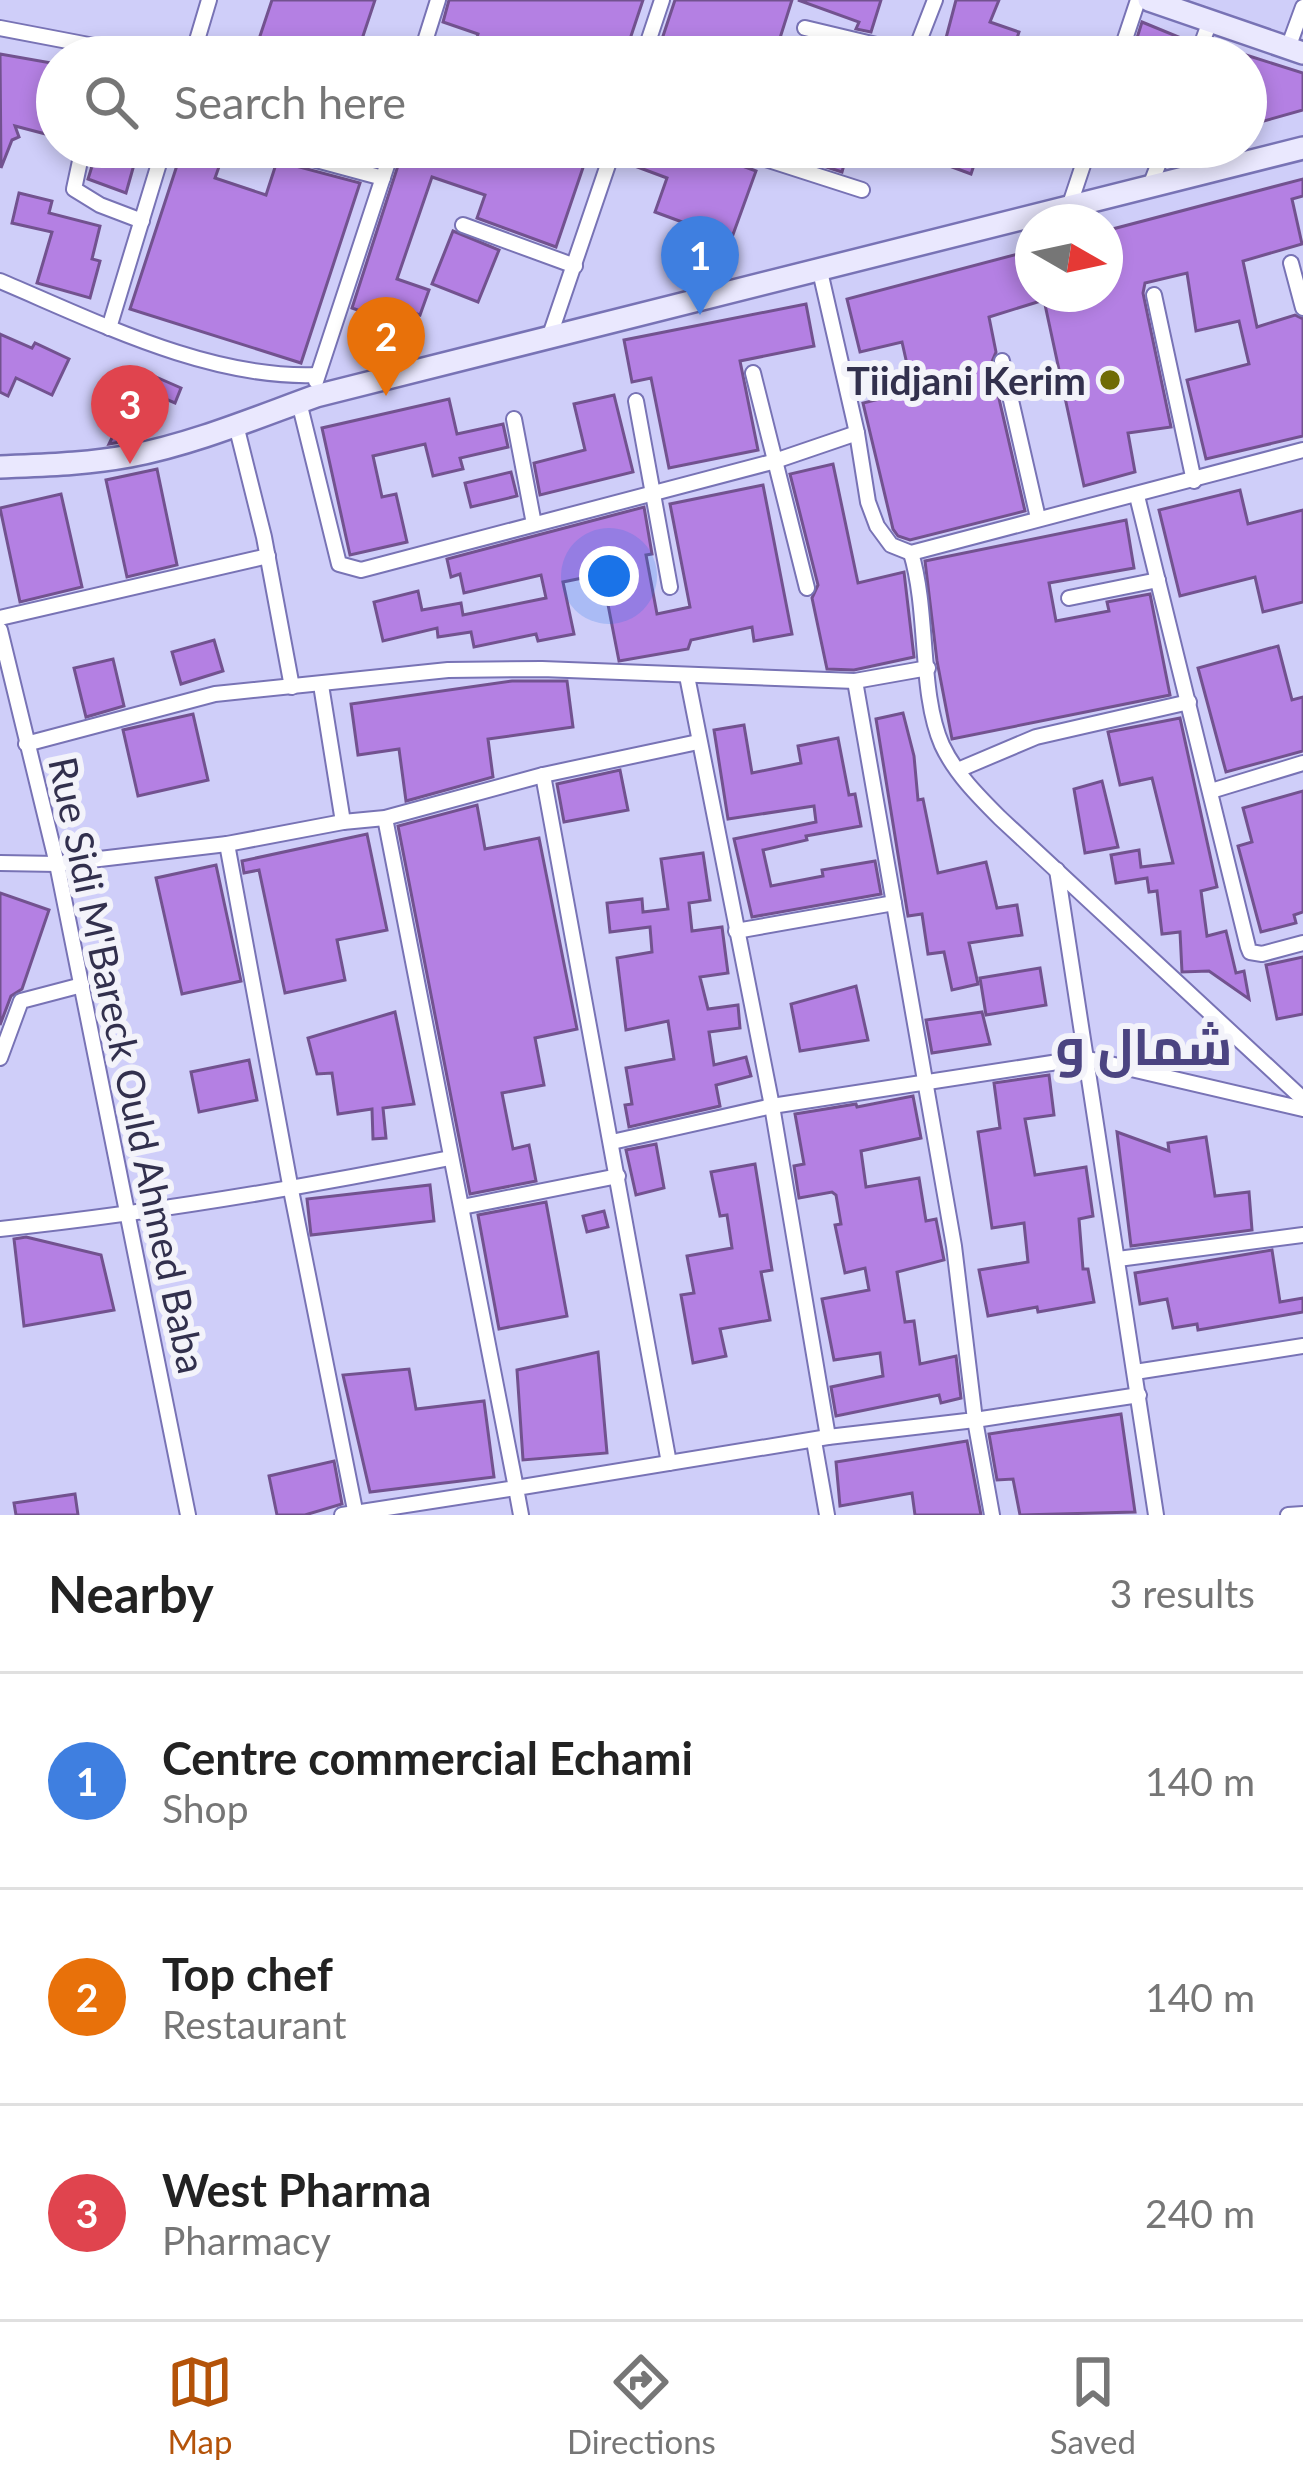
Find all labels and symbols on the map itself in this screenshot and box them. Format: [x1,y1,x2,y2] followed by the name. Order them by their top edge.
[1015,204,1123,312] north arrow
[661,216,739,315] pin: 1
[347,297,425,396] pin: 2
[847,357,1086,403] place label: Tiidjani Kerim
[91,365,169,464] pin: 3
[1097,367,1123,393] marker: Tiidjani Kerim
[579,546,639,606] your location
[40,753,216,1377] street label: Rue Sidi M'Bareck Ould Ahmed Baba
[1056,1015,1232,1078] district label: شمال و

